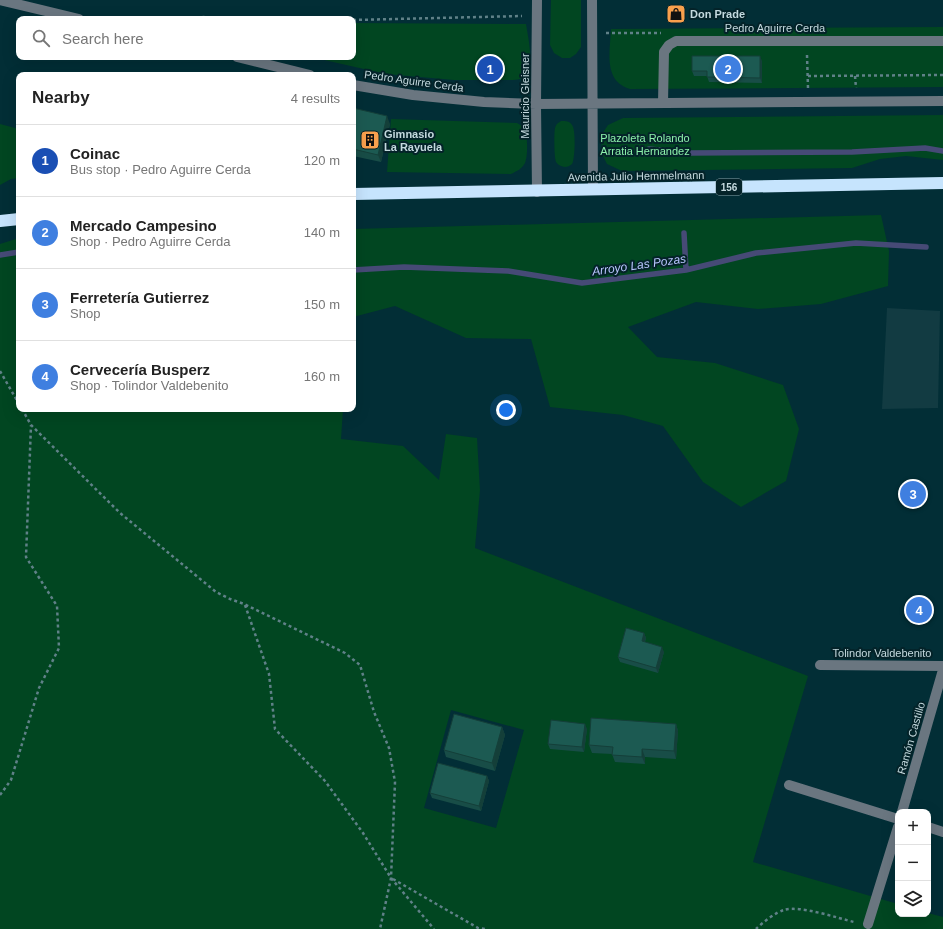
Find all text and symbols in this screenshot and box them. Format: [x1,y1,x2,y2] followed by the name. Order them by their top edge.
[665,3,687,25] shop icon: Don Prade
[690,8,745,20] place label: Don Prade
[16,16,356,60] search box
[725,22,826,34] street label: Pedro Aguirre Cerda
[30,27,52,49] icon: search
[62,30,144,47] text: Search here
[519,53,531,139] street label: Mauricio Gleisner
[477,54,503,84] pin: 1
[715,54,741,84] pin: 2
[364,68,465,94] street label: Pedro Aguirre Cerda
[32,88,90,107] text: Nearby
[291,91,340,106] text: 4 results
[384,128,443,153] place label: Gimnasio La Rayuela
[359,129,381,151] building icon: Gimnasio La Rayuela
[600,132,690,157] park label: Plazoleta Rolando Arratia Hernandez
[70,145,120,162] text: Coinac
[41,153,49,168] text: 1
[304,153,340,168] text: 120 m
[70,162,251,177] text: Bus stop · Pedro Aguirre Cerda
[568,169,704,183] street label: Avenida Julio Hemmelmann
[716,179,742,195] road number: 156
[70,217,217,234] text: Mercado Campesino
[41,225,49,240] text: 2
[304,225,340,240] text: 140 m
[70,234,230,249] text: Shop · Pedro Aguirre Cerda
[590,251,687,279] water label: Arroyo Las Pozas
[70,289,209,306] text: Ferretería Gutierrez
[41,297,49,312] text: 3
[304,297,340,312] text: 150 m
[70,306,100,321] text: Shop
[70,361,210,378] text: Cervecería Busperz
[41,369,49,384] text: 4
[304,369,340,384] text: 160 m
[70,378,229,393] text: Shop · Tolindor Valdebenito
[496,400,516,420] your location
[900,479,926,509] pin: 3
[906,595,932,625] pin: 4
[833,647,931,659] street label: Tolindor Valdebenito
[895,700,927,776] street label: Ramón Castillo
[895,809,931,917] map controls
[895,809,931,845] button: +
[895,845,931,881] button: −
[895,881,931,917] button: layers

